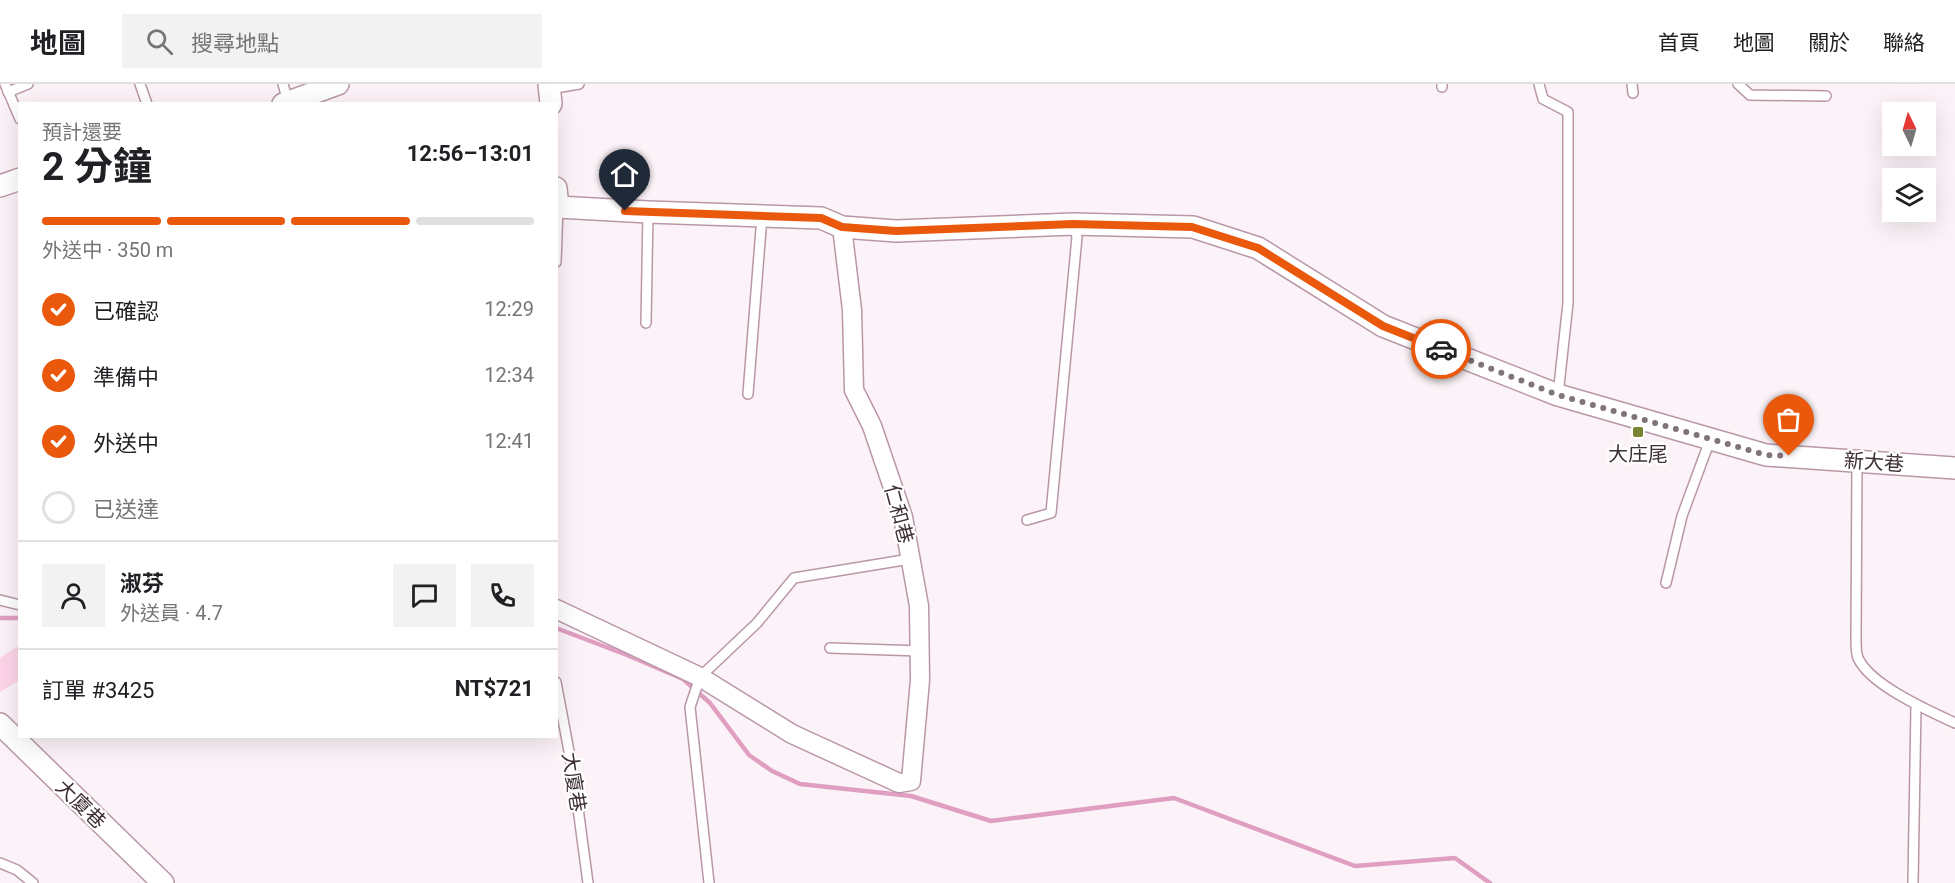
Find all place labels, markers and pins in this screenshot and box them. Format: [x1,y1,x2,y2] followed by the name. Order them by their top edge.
[599,149,650,211] pin
[1763,394,1814,456] pin
[1631,425,1645,439] marker: 大庄尾
[1608,442,1668,466] place label: 大庄尾

